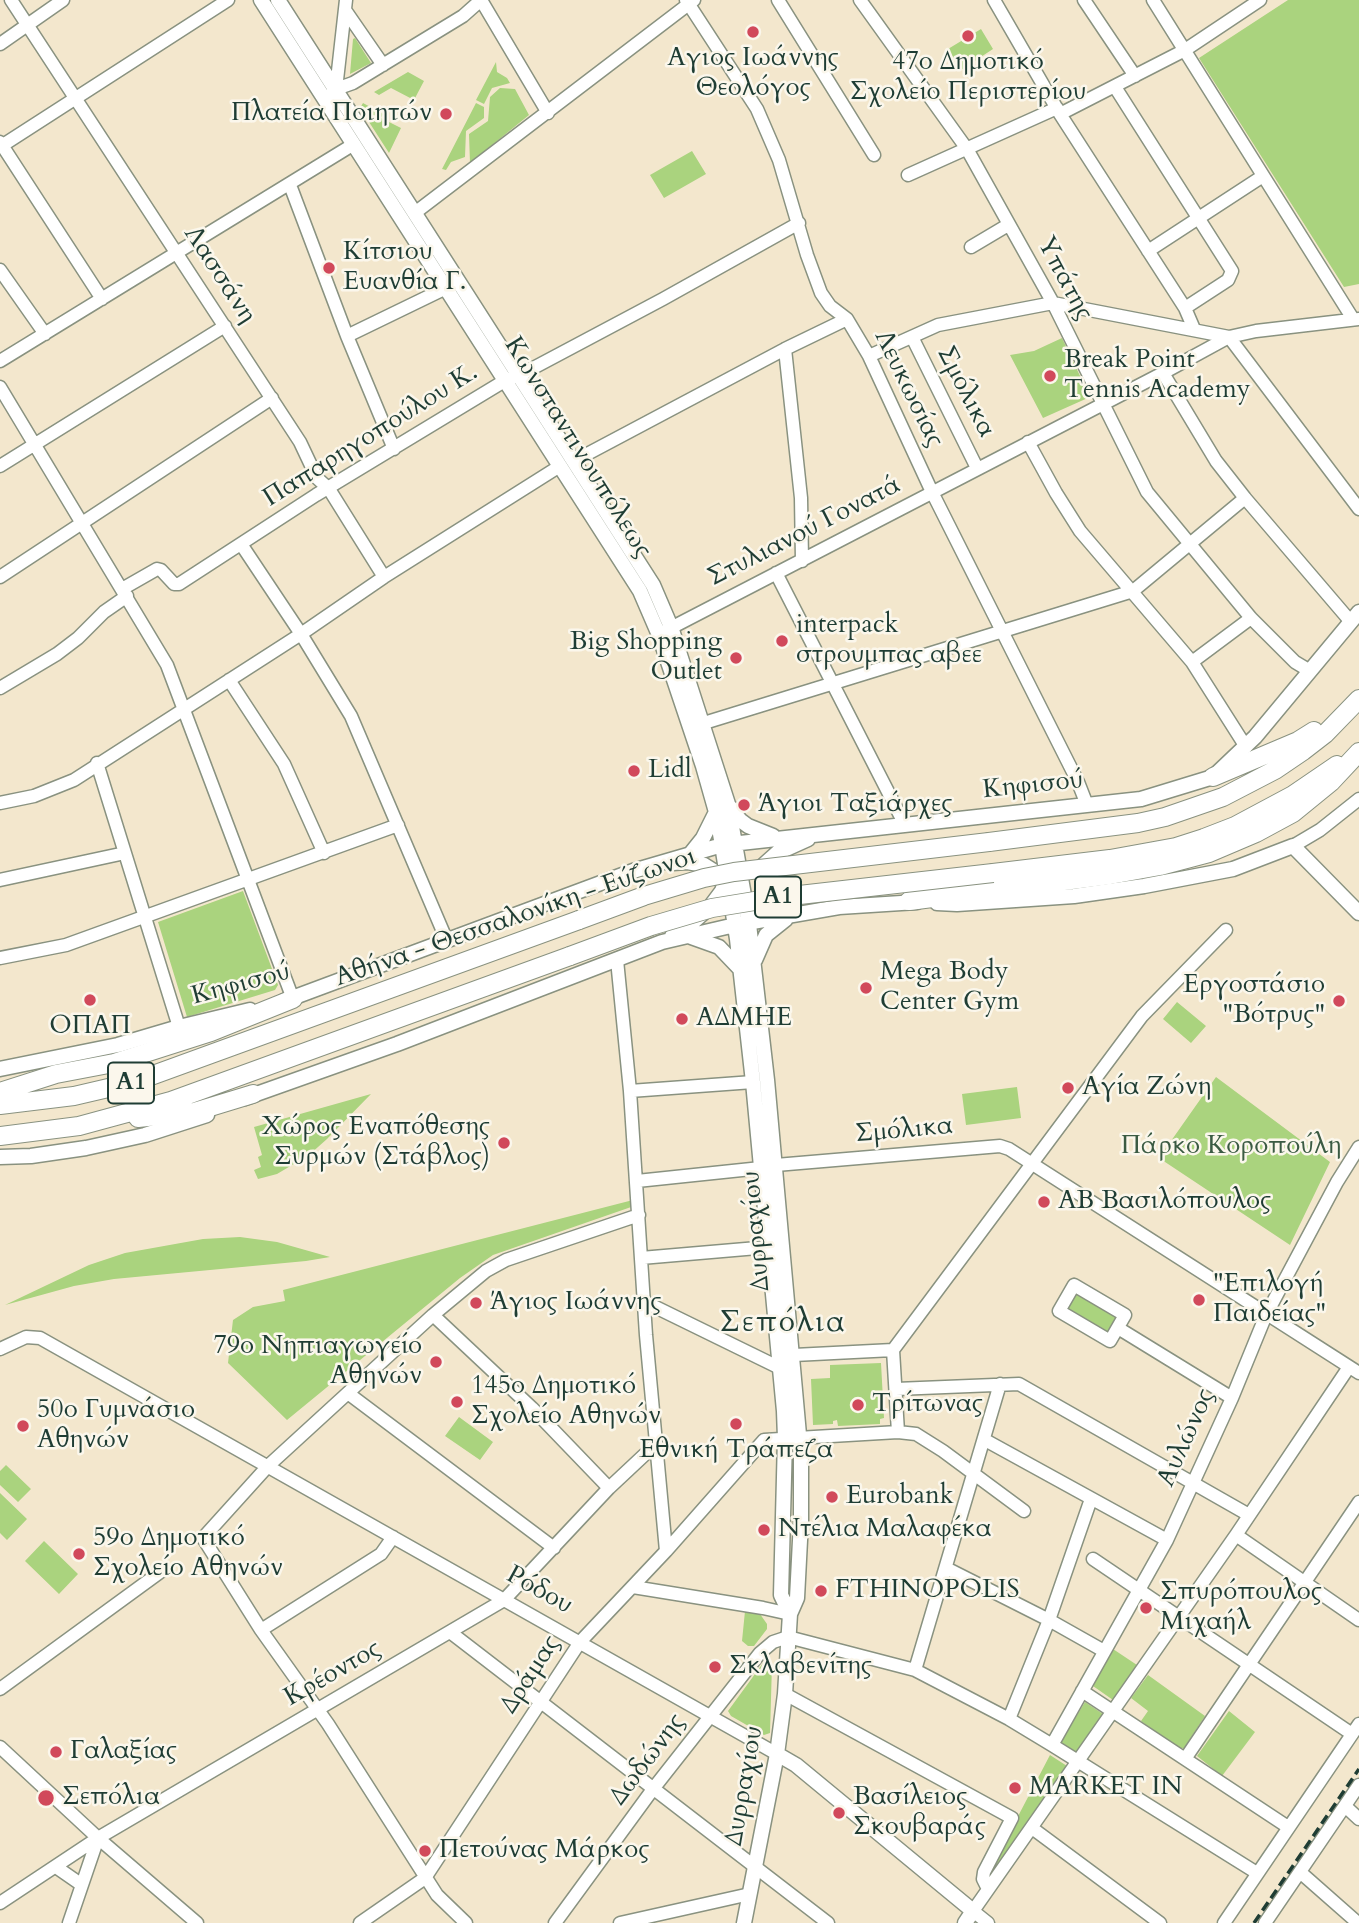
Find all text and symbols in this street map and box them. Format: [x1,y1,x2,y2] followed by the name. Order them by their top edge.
[745,24,761,40] marker: Αγιος Ιωάννης Θεολόγος
[960,28,976,44] marker: 47ο Δημοτικό Σχολείο Περιστερίου
[667,43,839,104] place label: Αγιος Ιωάννης Θεολόγος
[850,47,1086,108] place label: 47ο Δημοτικό Σχολείο Περιστερίου
[231,98,432,130] place label: Πλατεία Ποιητών
[438,106,454,122] marker: Πλατεία Ποιητών
[176,220,262,330] street label: Λασσάνη
[1029,232,1099,326] street label: Υπάτης
[343,237,466,298] place label: Κίτσιου Ευανθία Γ.
[321,260,337,276] marker: Κίτσιου Ευανθία Γ.
[866,325,950,453] street label: Λευκωσίας
[496,332,658,564] street label: Κωνσταντινουπόλεως
[929,342,1001,442] street label: Σμόλικα
[1064,345,1250,406] place label: Break Point Tennis Academy
[258,357,484,515] street label: Παπαρηγοπούλου Κ.
[1042,368,1058,384] marker: Break Point Tennis Academy
[703,470,907,594] street label: Στυλιανού Γονατά
[796,610,982,672] place label: interpack στρουμπας αβεε
[570,627,722,688] place label: Big Shopping Outlet
[774,633,790,649] marker: interpack στρουμπας αβεε
[728,650,744,666] marker: Big Shopping Outlet
[648,755,691,787] place label: Lidl
[626,763,642,779] marker: Lidl
[981,765,1085,807] street label: Κηφισού
[758,789,952,821] place label: Άγιοι Ταξιάρχες
[736,797,752,813] marker: Άγιοι Ταξιάρχες
[331,841,701,995] street label: Αθήνα - Θεσσαλονίκη - Εύζωνοι
[755,876,801,917] road number: Α1
[188,957,294,1013] street label: Κηφισού
[880,957,1019,1018] place label: Mega Body Center Gym
[1183,970,1325,1032] place label: Εργοστάσιο "Βότρυς"
[858,980,874,996] marker: Mega Body Center Gym
[82,992,98,1008] marker: ΟΠΑΠ
[1331,993,1347,1009] marker: Εργοστάσιο "Βότρυς"
[696,1003,792,1035] place label: ΑΔΜΗΕ
[49,1011,131,1043] place label: ΟΠΑΠ
[674,1011,690,1027] marker: ΑΔΜΗΕ
[108,1063,154,1104] road number: Α1
[1082,1072,1211,1104] place label: Αγία Ζώνη
[1060,1080,1076,1096] marker: Αγία Ζώνη
[854,1111,954,1151] street label: Σμόλικα
[262,1112,490,1174] place label: Χώρος Εναπόθεσης Συρμών (Στάβλος)
[1121,1131,1341,1163] park label: Πάρκο Κοροπούλη
[496,1135,512,1151] marker: Χώρος Εναπόθεσης Συρμών (Στάβλος)
[736,1169,778,1293] street label: Δυρραχίου
[1058,1186,1271,1218] place label: ΑΒ Βασιλόπουλος
[1036,1194,1052,1210] marker: ΑΒ Βασιλόπουλος
[1213,1269,1326,1330] place label: "Επιλογή Παιδείας"
[490,1287,661,1319] place label: Άγιος Ιωάννης
[1191,1292,1207,1308] marker: "Επιλογή Παιδείας"
[468,1295,484,1311] marker: Άγιος Ιωάννης
[720,1306,846,1342] district label: Σεπόλια
[213,1331,422,1392] place label: 79ο Νηπιαγωγείο Αθηνών
[428,1354,444,1370] marker: 79ο Νηπιαγωγείο Αθηνών
[471,1371,661,1432] place label: 145ο Δημοτικό Σχολείο Αθηνών
[1152,1384,1222,1492] street label: Αυλώνος
[872,1389,983,1421] place label: Τρίτωνας
[449,1394,465,1410] marker: 145ο Δημοτικό Σχολείο Αθηνών
[37,1395,195,1456] place label: 50ο Γυμνάσιο Αθηνών
[850,1397,866,1413] marker: Τρίτωνας
[728,1416,744,1432] marker: Εθνική Τράπεζα
[15,1418,31,1434] marker: 50ο Γυμνάσιο Αθηνών
[639,1435,833,1467] place label: Εθνική Τράπεζα
[846,1481,954,1513] place label: Eurobank
[824,1489,840,1505] marker: Eurobank
[778,1514,991,1546] place label: Ντέλια Μαλαφέκα
[756,1522,772,1538] marker: Ντέλια Μαλαφέκα
[93,1523,283,1584] place label: 59ο Δημοτικό Σχολείο Αθηνών
[71,1546,87,1562] marker: 59ο Δημοτικό Σχολείο Αθηνών
[500,1560,578,1622] street label: Ρόδου
[835,1575,1020,1607] place label: FTHINOPOLIS
[1160,1577,1322,1638] place label: Σπυρόπουλος Μιχαήλ
[813,1583,829,1599] marker: FTHINOPOLIS
[1138,1600,1154,1616] marker: Σπυρόπουλος Μιχαήλ
[494,1630,568,1720] street label: Δράμας
[279,1634,387,1714] street label: Κρέοντος
[729,1651,872,1683] place label: Σκλαβενίτης
[707,1659,723,1675] marker: Σκλαβενίτης
[603,1708,693,1812] street label: Δωδώνης
[719,1724,771,1848] street label: Δυρραχίου
[70,1736,177,1768] place label: Γαλαξίας
[48,1744,64,1760] marker: Γαλαξίας
[1029,1772,1182,1804] place label: MARKET IN
[1007,1780,1023,1796] marker: MARKET IN
[62,1782,160,1814] place label: Σεπόλια
[853,1782,986,1843] place label: Βασίλειος Σκουβαράς
[36,1788,56,1808] marker: Σεπόλια
[831,1805,847,1821] marker: Βασίλειος Σκουβαράς
[439,1835,649,1867] place label: Πετούνας Μάρκος
[417,1843,433,1859] marker: Πετούνας Μάρκος

